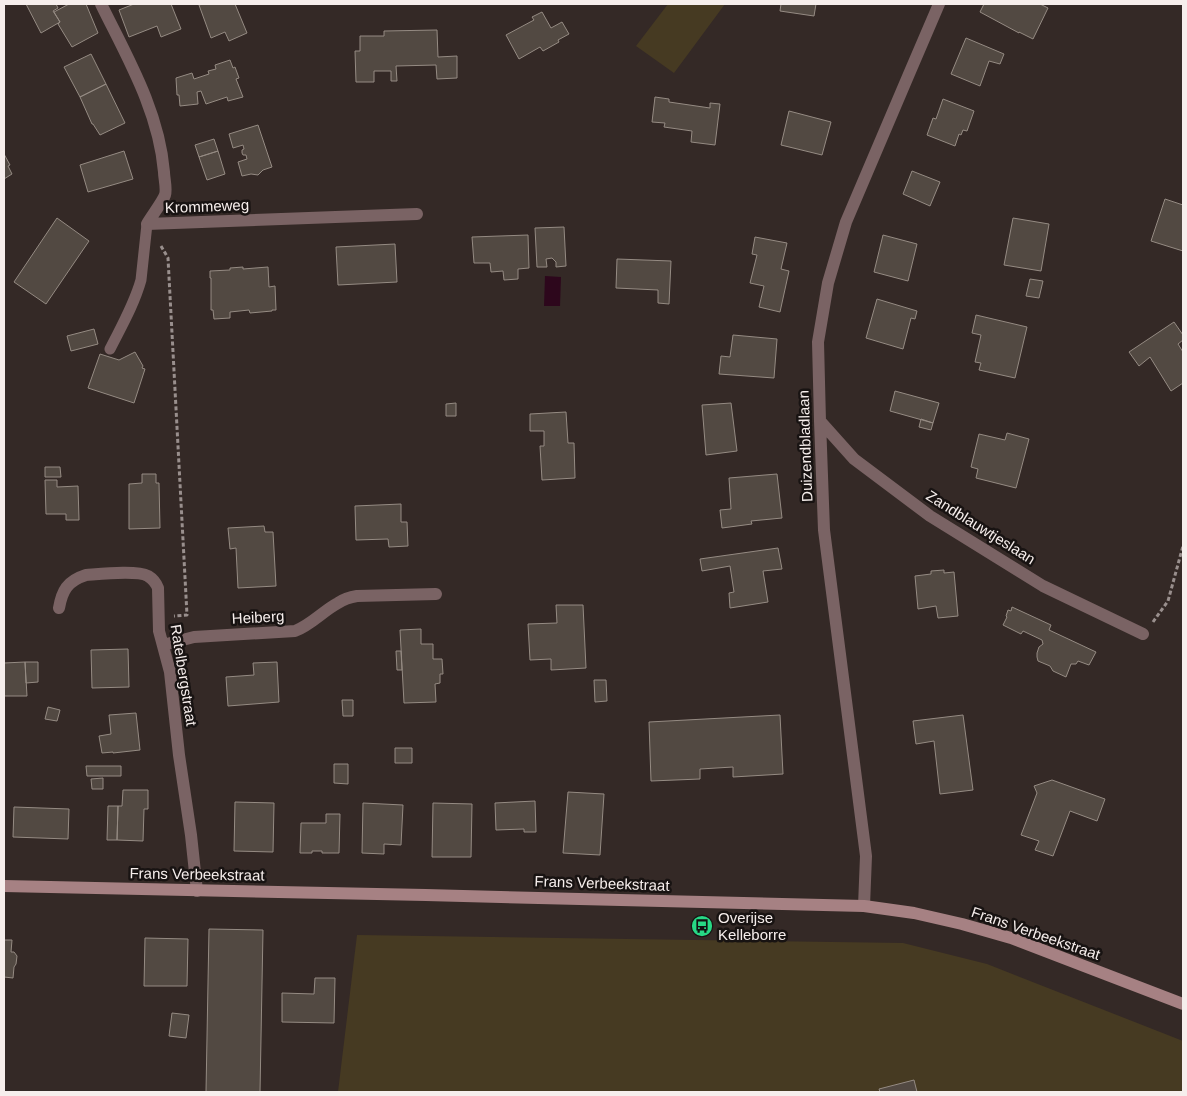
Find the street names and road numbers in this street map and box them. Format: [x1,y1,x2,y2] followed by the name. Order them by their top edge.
[165,196,249,216] street label: Krommeweg
[795,390,815,502] street label: Duizendbladlaan
[923,487,1039,567] street label: Zandblauwtjeslaan
[231,607,285,627] street label: Heiberg
[168,623,201,728] street label: Ratelbergstraat
[129,864,265,884] street label: Frans Verbeekstraat
[534,872,671,894] street label: Frans Verbeekstraat
[969,903,1103,963] street label: Frans Verbeekstraat

